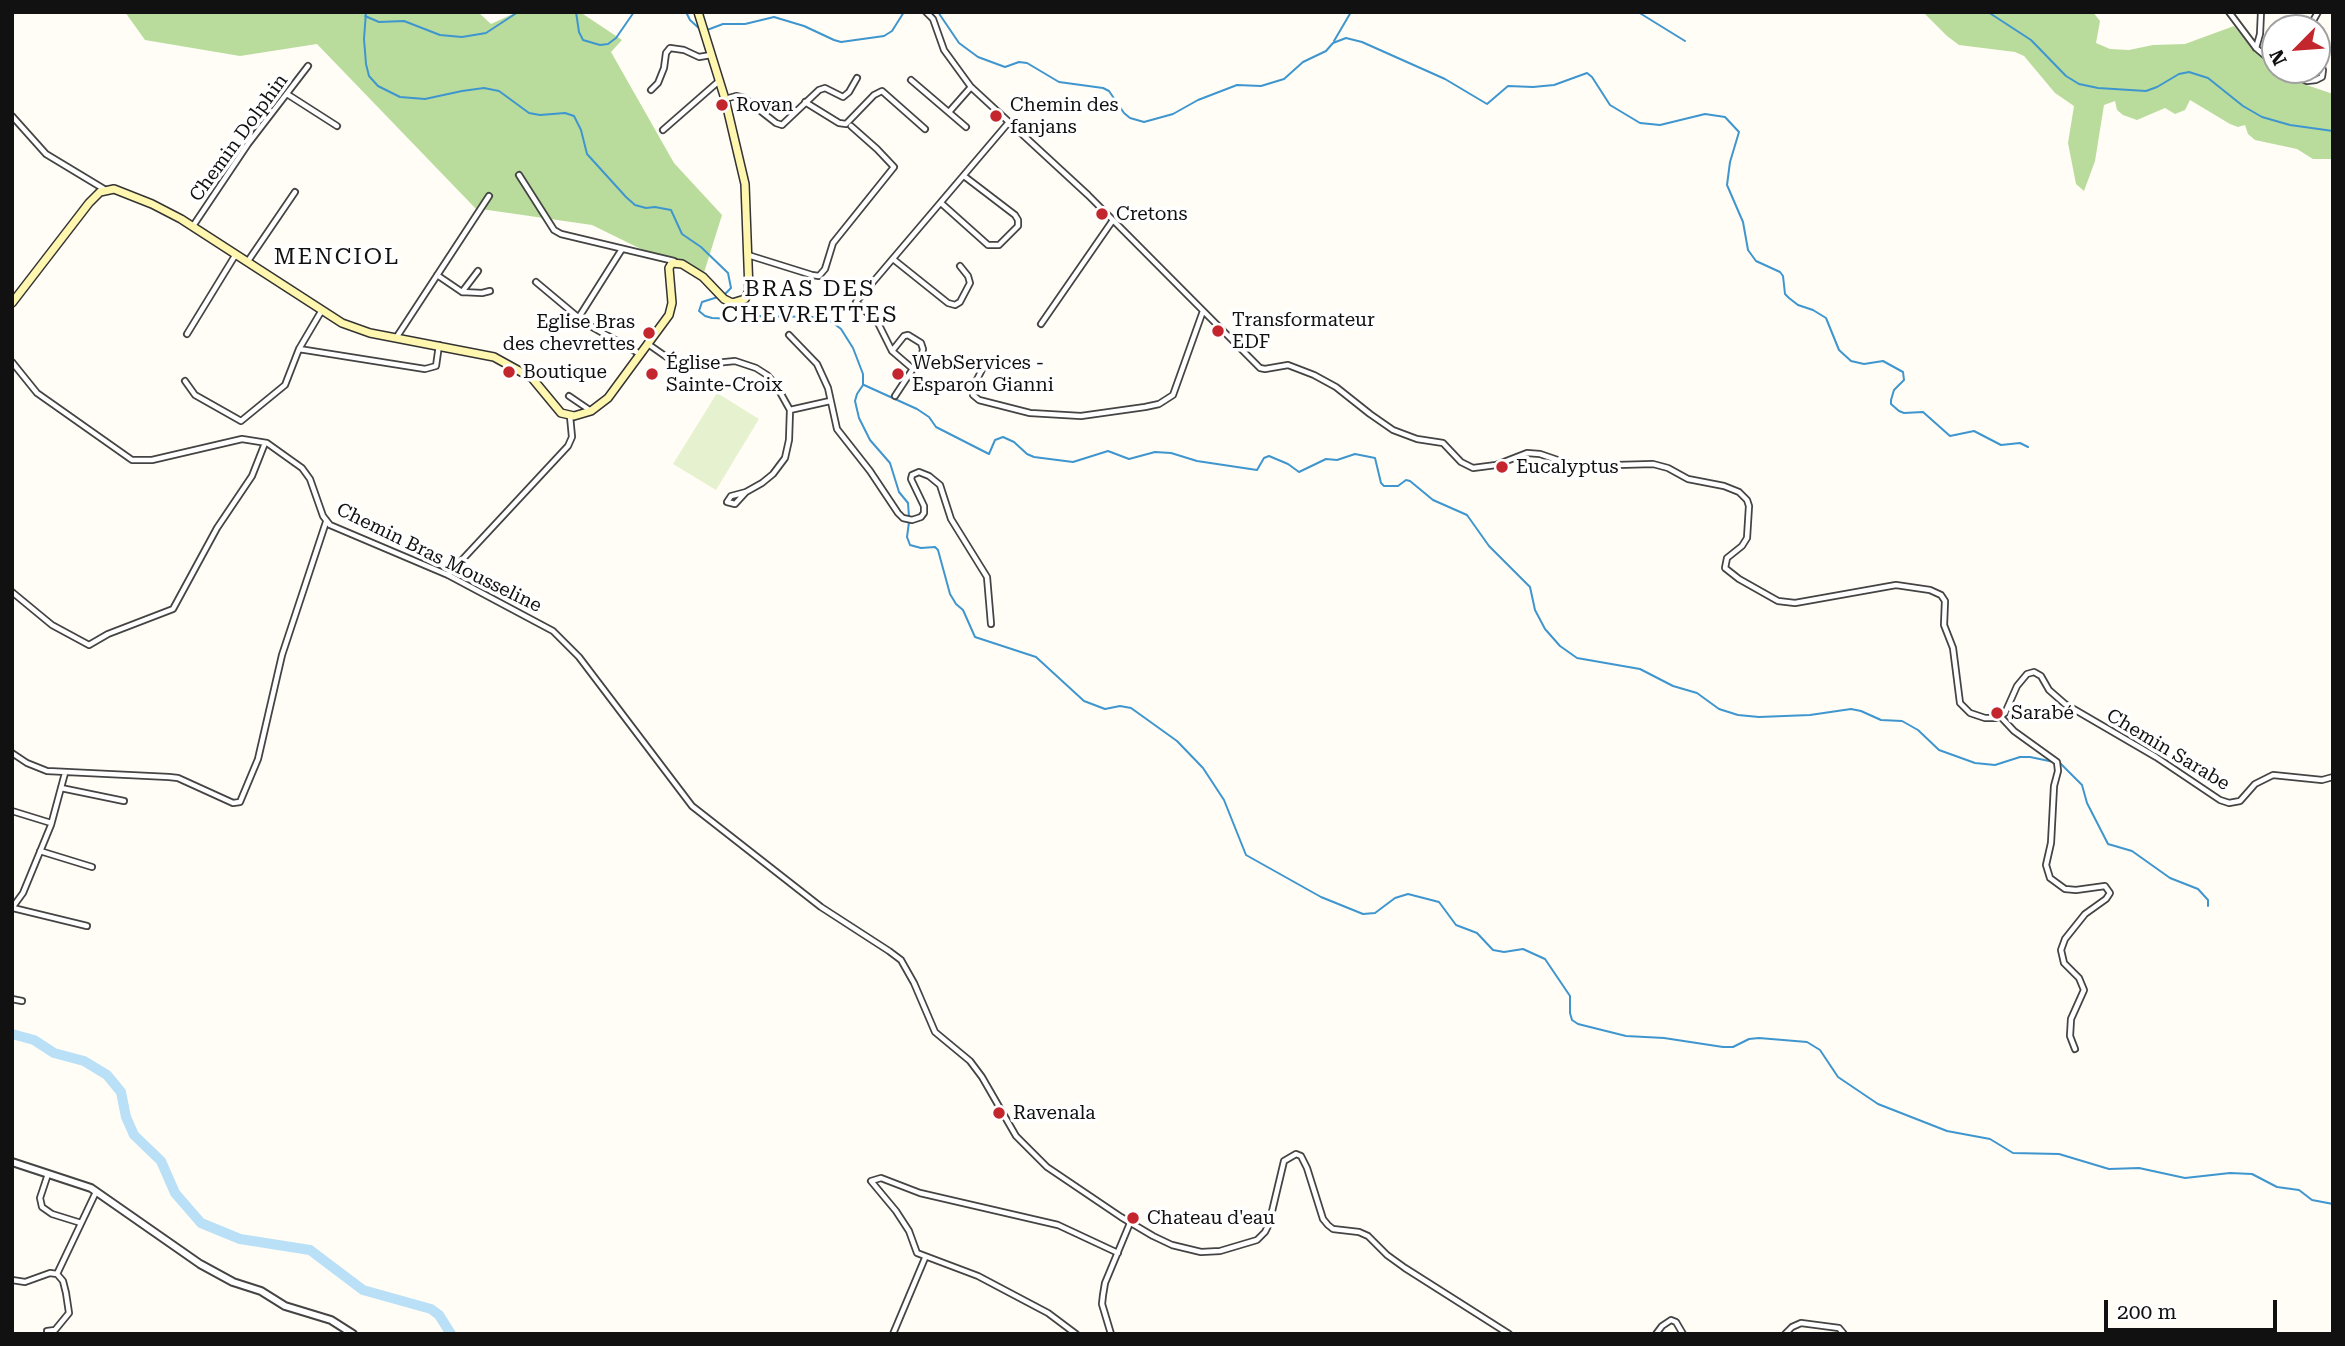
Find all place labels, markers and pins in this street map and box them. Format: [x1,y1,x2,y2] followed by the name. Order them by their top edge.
[736,94,793,116] place label: Rovan
[1010,94,1118,138] place label: Chemin des fanjans
[714,97,730,113] marker: Rovan
[988,108,1004,124] marker: Chemin des fanjans
[1116,203,1188,225] place label: Cretons
[1094,206,1110,222] marker: Cretons
[1232,309,1375,353] place label: Transformateur EDF
[503,311,635,355] place label: Eglise Bras des chevrettes
[1210,323,1226,339] marker: Transformateur EDF
[641,325,657,341] marker: Eglise Bras des chevrettes
[666,352,782,396] place label: Église Sainte-Croix
[912,352,1054,396] place label: WebServices - Esparon Gianni
[523,361,607,383] place label: Boutique
[501,364,517,380] marker: Boutique
[644,366,660,382] marker: Église Sainte-Croix
[890,366,906,382] marker: WebServices - Esparon Gianni
[1516,456,1619,478] place label: Eucalyptus
[1494,459,1510,475] marker: Eucalyptus
[2011,702,2074,724] place label: Sarabé
[1989,705,2005,721] marker: Sarabé
[1013,1102,1096,1124] place label: Ravenala
[991,1105,1007,1121] marker: Ravenala
[1147,1207,1275,1229] place label: Chateau d'eau
[1125,1210,1141,1226] marker: Chateau d'eau

